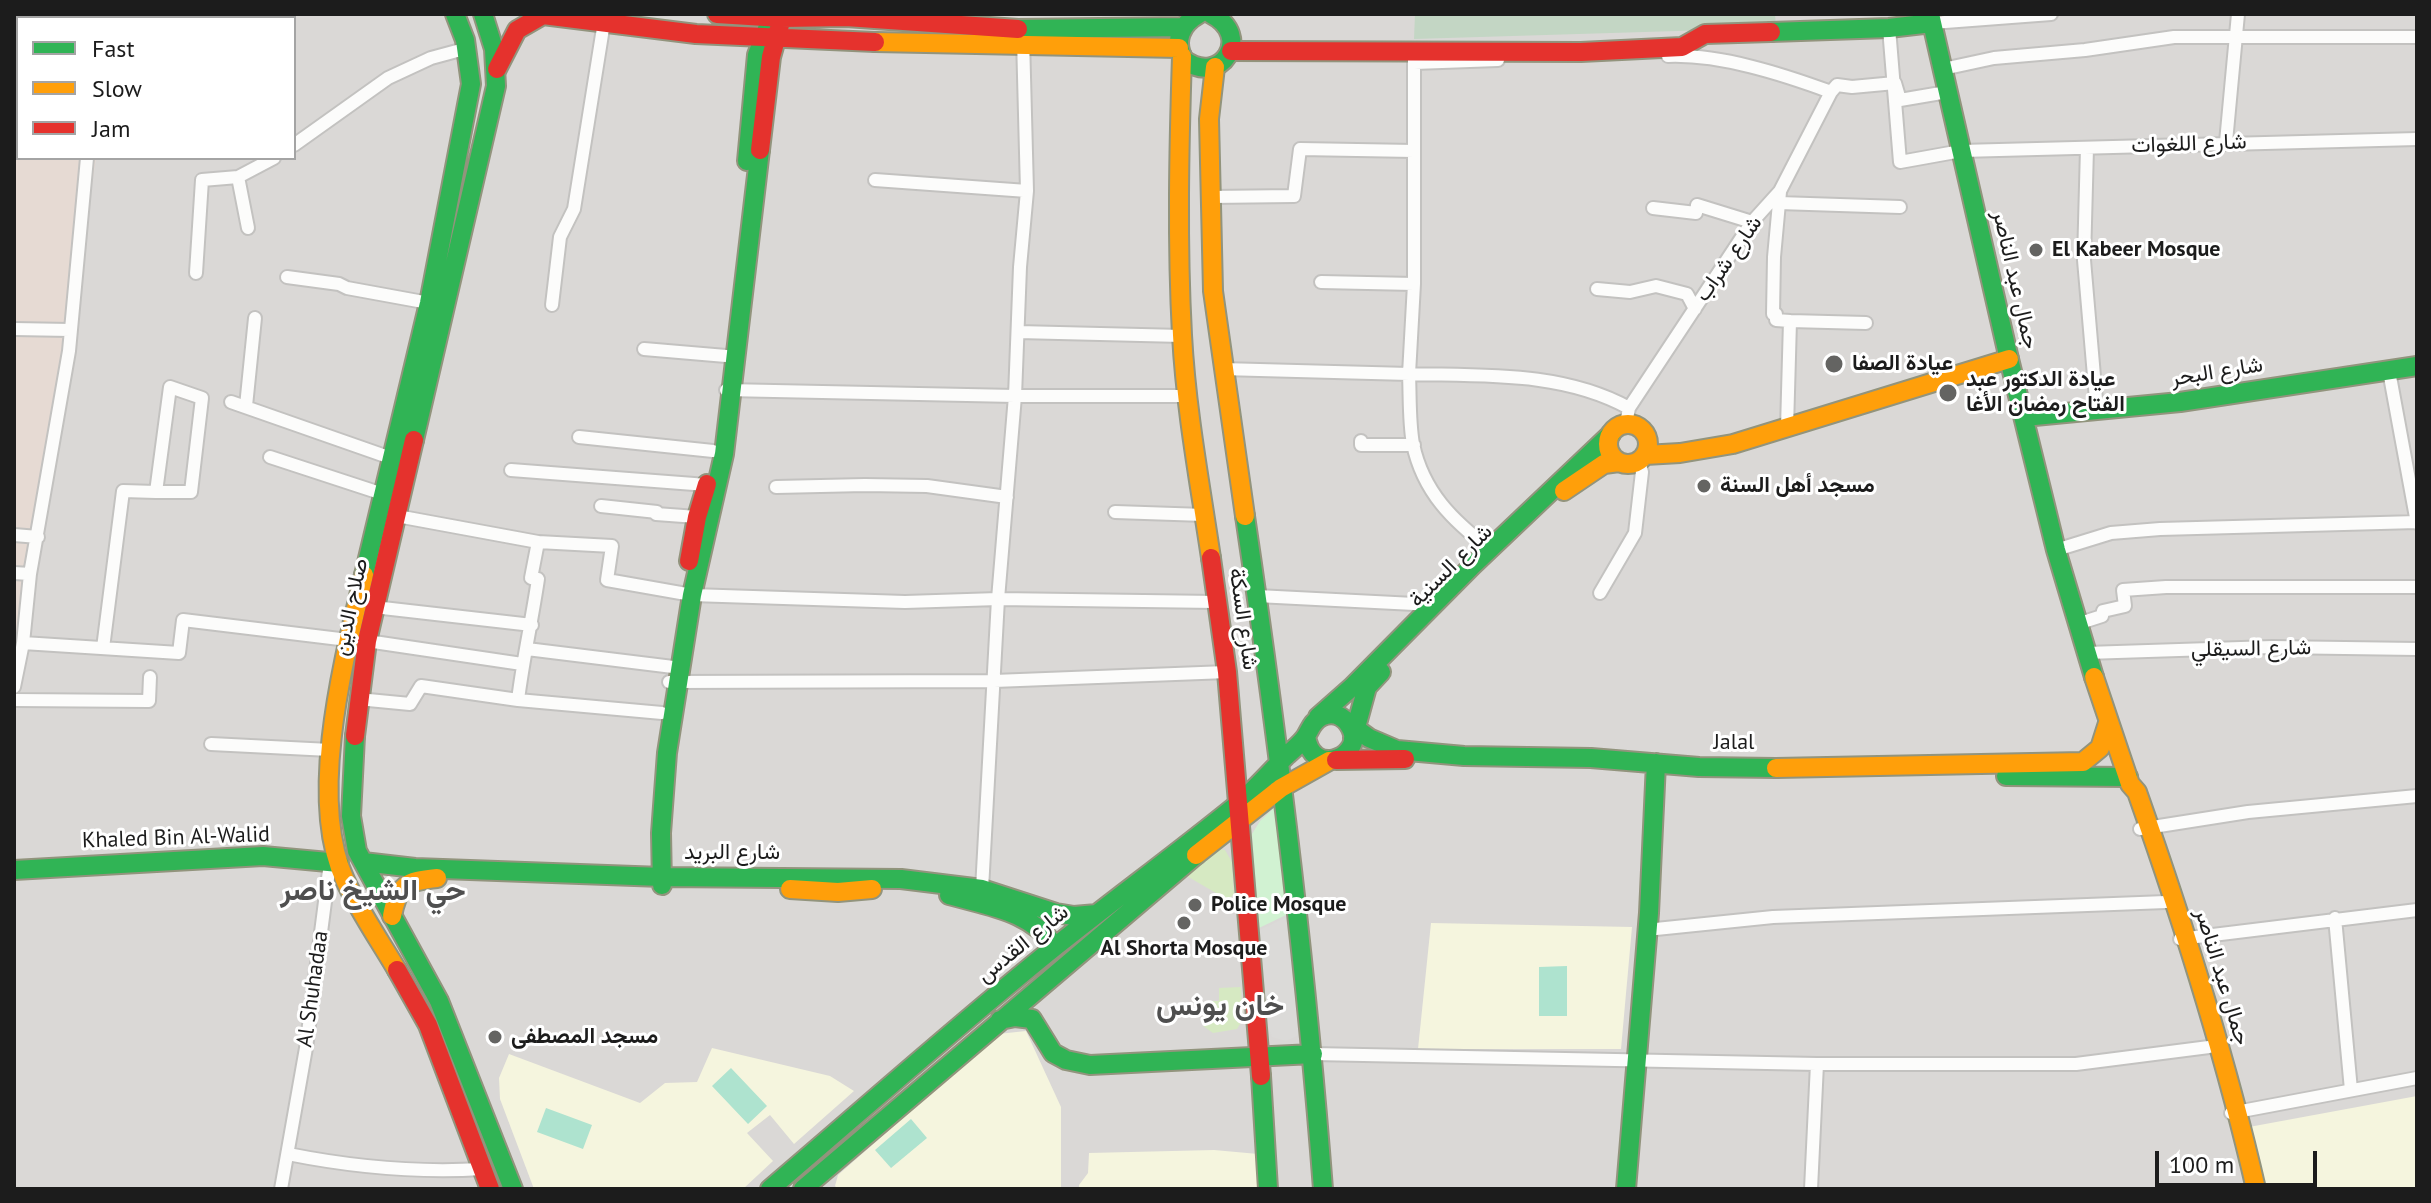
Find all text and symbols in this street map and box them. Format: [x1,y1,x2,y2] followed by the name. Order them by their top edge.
[16,16,296,160] legend
[92,33,135,64] text: Fast
[92,73,142,104] text: Slow
[92,113,130,144] text: Jam
[2131,129,2247,159] street label: شارع اللغوات
[1986,208,2044,352] street label: جمال عبد الناصر
[1690,211,1768,307] street label: شارع شراب
[2052,237,2220,263] place label: El Kabeer Mosque
[2027,241,2045,259] marker: El Kabeer Mosque
[1852,351,1953,377] place label: عيادة الصفا
[2169,352,2265,392] street label: شارع البحر
[1823,353,1845,375] marker: عيادة الصفا
[1966,367,2125,418] place label: عيادة الدكتور عبد الفتاح رمضان الأغا
[1937,382,1959,404] marker: عيادة الدكتور عبد الفتاح رمضان الأغا
[1720,473,1875,499] place label: مسجد أهل السنة
[1695,477,1713,495] marker: مسجد أهل السنة
[1404,519,1498,613] street label: شارع السنية
[328,556,374,658] street label: صلاح الدين
[1223,566,1263,672] street label: شارع السكة
[2191,635,2311,663] street label: شارع السيقلي
[1713,730,1755,756] street label: Jalal
[82,822,270,854] street label: Khaled Bin Al-Walid
[684,840,780,866] street label: شارع البريد
[280,873,466,909] district label: حي الشيخ ناصر
[1211,892,1346,918] place label: Police Mosque
[1186,896,1204,914] marker: Police Mosque
[972,899,1074,989] street label: شارع القدس
[2189,906,2255,1048] street label: جمال عبد الناصر
[1175,914,1193,932] marker: Al Shorta Mosque
[292,929,334,1049] street label: Al Shuhadaa
[1101,936,1267,962] place label: Al Shorta Mosque
[1156,988,1284,1024] district label: خان يونس
[511,1024,658,1050] place label: مسجد المصطفى
[486,1028,504,1046] marker: مسجد المصطفى
[2159,1135,2321,1185] scale bar
[2169,1149,2234,1180] text: 100 m

